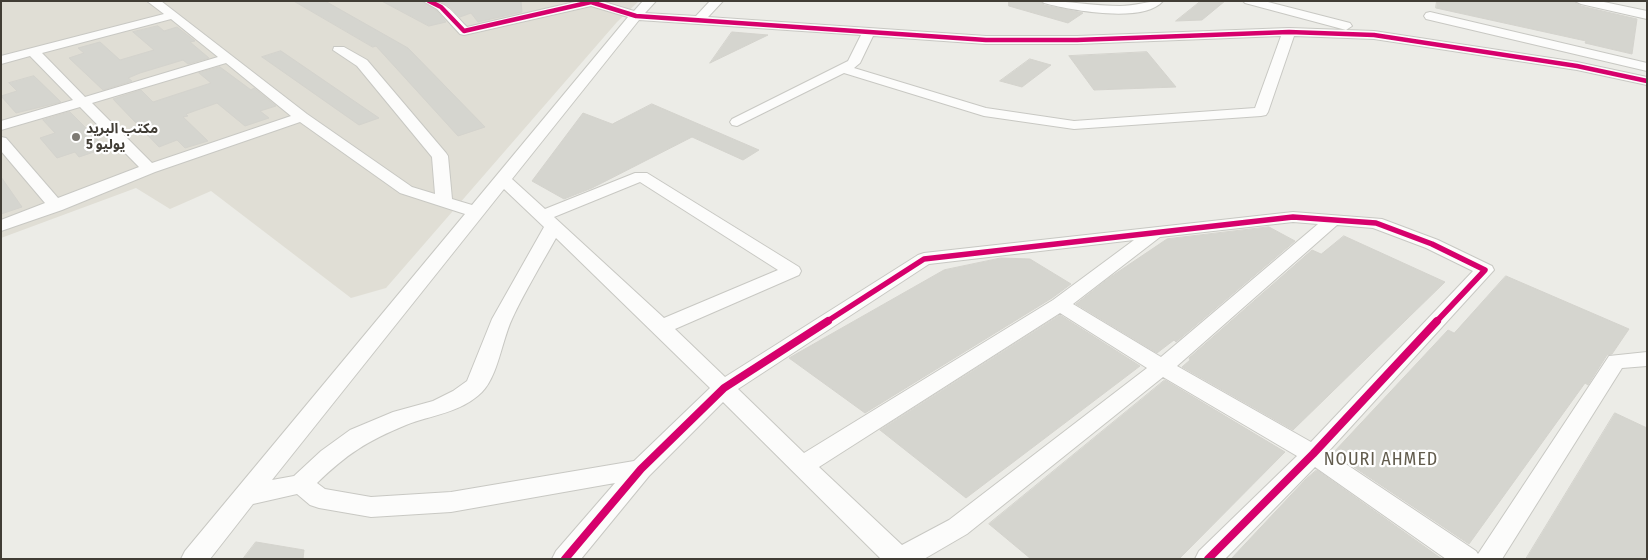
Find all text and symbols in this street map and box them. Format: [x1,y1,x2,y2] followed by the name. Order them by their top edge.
[86,121,158,154] place label: مكتب البريد 5 يوليو
[70,131,82,143] marker: مكتب البريد 5 يوليو
[1322,449,1440,471] district label: NOURI AHMED

